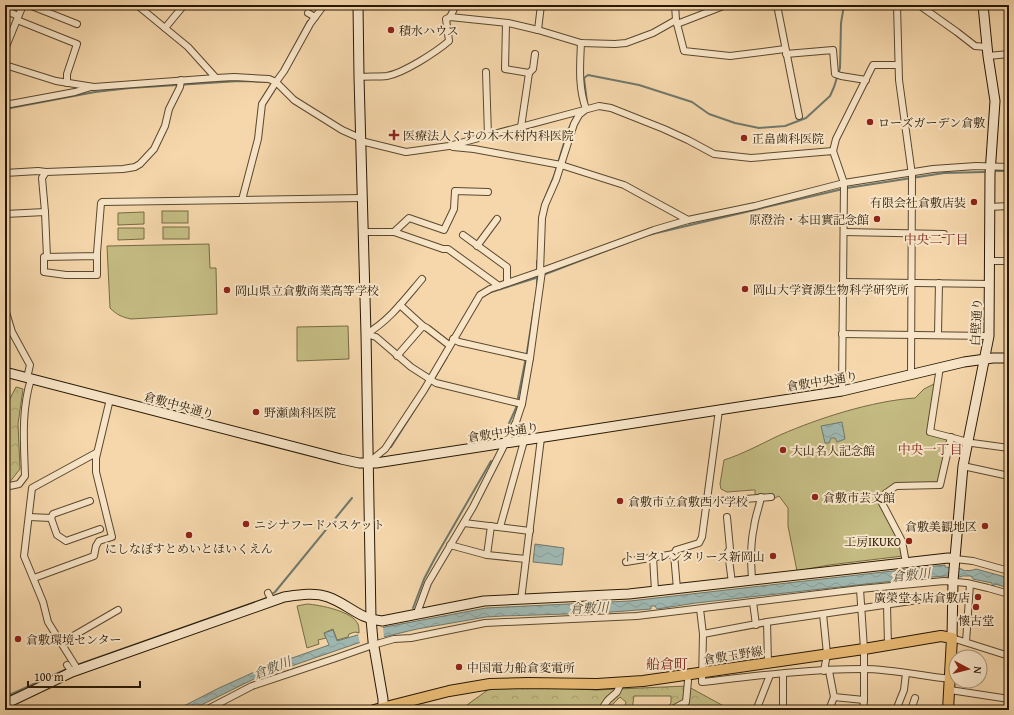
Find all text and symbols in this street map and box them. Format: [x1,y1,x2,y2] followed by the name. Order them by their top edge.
[399,22,459,39] place label: 積水ハウス
[386,25,396,35] marker: 積水ハウス
[878,114,985,131] place label: ローズガーデン倉敷
[865,117,875,127] marker: ローズガーデン倉敷
[403,127,574,144] place label: 医療法人くすの木 木村内科医院
[388,129,400,141] marker: 医療法人くすの木 木村内科医院
[752,130,824,147] place label: 正畠歯科医院
[739,133,749,143] marker: 正畠歯科医院
[870,194,966,211] place label: 有限会社倉敷店装
[969,197,979,207] marker: 有限会社倉敷店装
[749,211,869,228] place label: 原澄治・本田實記念館
[872,214,882,224] marker: 原澄治・本田實記念館
[903,230,969,249] district label: 中央二丁目
[753,281,909,298] place label: 岡山大学資源生物科学研究所
[235,282,379,299] place label: 岡山県立倉敷商業高等学校
[740,284,750,294] marker: 岡山大学資源生物科学研究所
[222,285,232,295] marker: 岡山県立倉敷商業高等学校
[966,298,986,346] street label: 白壁通り
[785,367,859,395] street label: 倉敷中央通り
[142,387,216,423] street label: 倉敷中央通り
[264,404,336,421] place label: 野瀬歯科医院
[251,407,261,417] marker: 野瀬歯科医院
[466,418,540,446] street label: 倉敷中央通り
[897,440,963,459] district label: 中央一丁目
[791,442,875,459] place label: 大山名人記念館
[778,445,788,455] marker: 大山名人記念館
[823,489,895,506] place label: 倉敷市芸文館
[810,492,820,502] marker: 倉敷市芸文館
[628,493,748,510] place label: 倉敷市立倉敷西小学校
[615,496,625,506] marker: 倉敷市立倉敷西小学校
[254,516,385,533] place label: ニシナフードバスケット
[905,518,977,535] place label: 倉敷美観地区
[241,519,251,529] marker: ニシナフードバスケット
[980,521,990,531] marker: 倉敷美観地区
[184,530,194,540] marker: にしなぽすとめいとほいくえん
[844,533,901,550] place label: 工房IKUKO
[904,536,914,546] marker: 工房IKUKO
[105,540,273,557] place label: にしなぽすとめいとほいくえん
[622,548,765,565] place label: トヨタレンタリース新岡山
[768,551,778,561] marker: トヨタレンタリース新岡山
[891,563,933,586] water label: 倉敷川
[874,589,970,606] place label: 廣榮堂本店倉敷店
[973,592,983,602] marker: 廣榮堂本店倉敷店
[569,598,611,618] water label: 倉敷川
[971,602,981,612] marker: 懐古堂
[958,612,994,629] place label: 懐古堂
[26,631,122,648] place label: 倉敷環境センター
[13,634,23,644] marker: 倉敷環境センター
[702,642,764,668] street label: 倉敷玉野線
[948,649,988,689] north arrow
[250,651,295,684] water label: 倉敷川
[646,654,688,674] district label: 船倉町
[467,659,575,676] place label: 中国電力船倉変電所
[454,662,464,672] marker: 中国電力船倉変電所
[28,663,140,689] scale bar
[969,666,986,675] text: N
[34,668,64,685] text: 100 m

